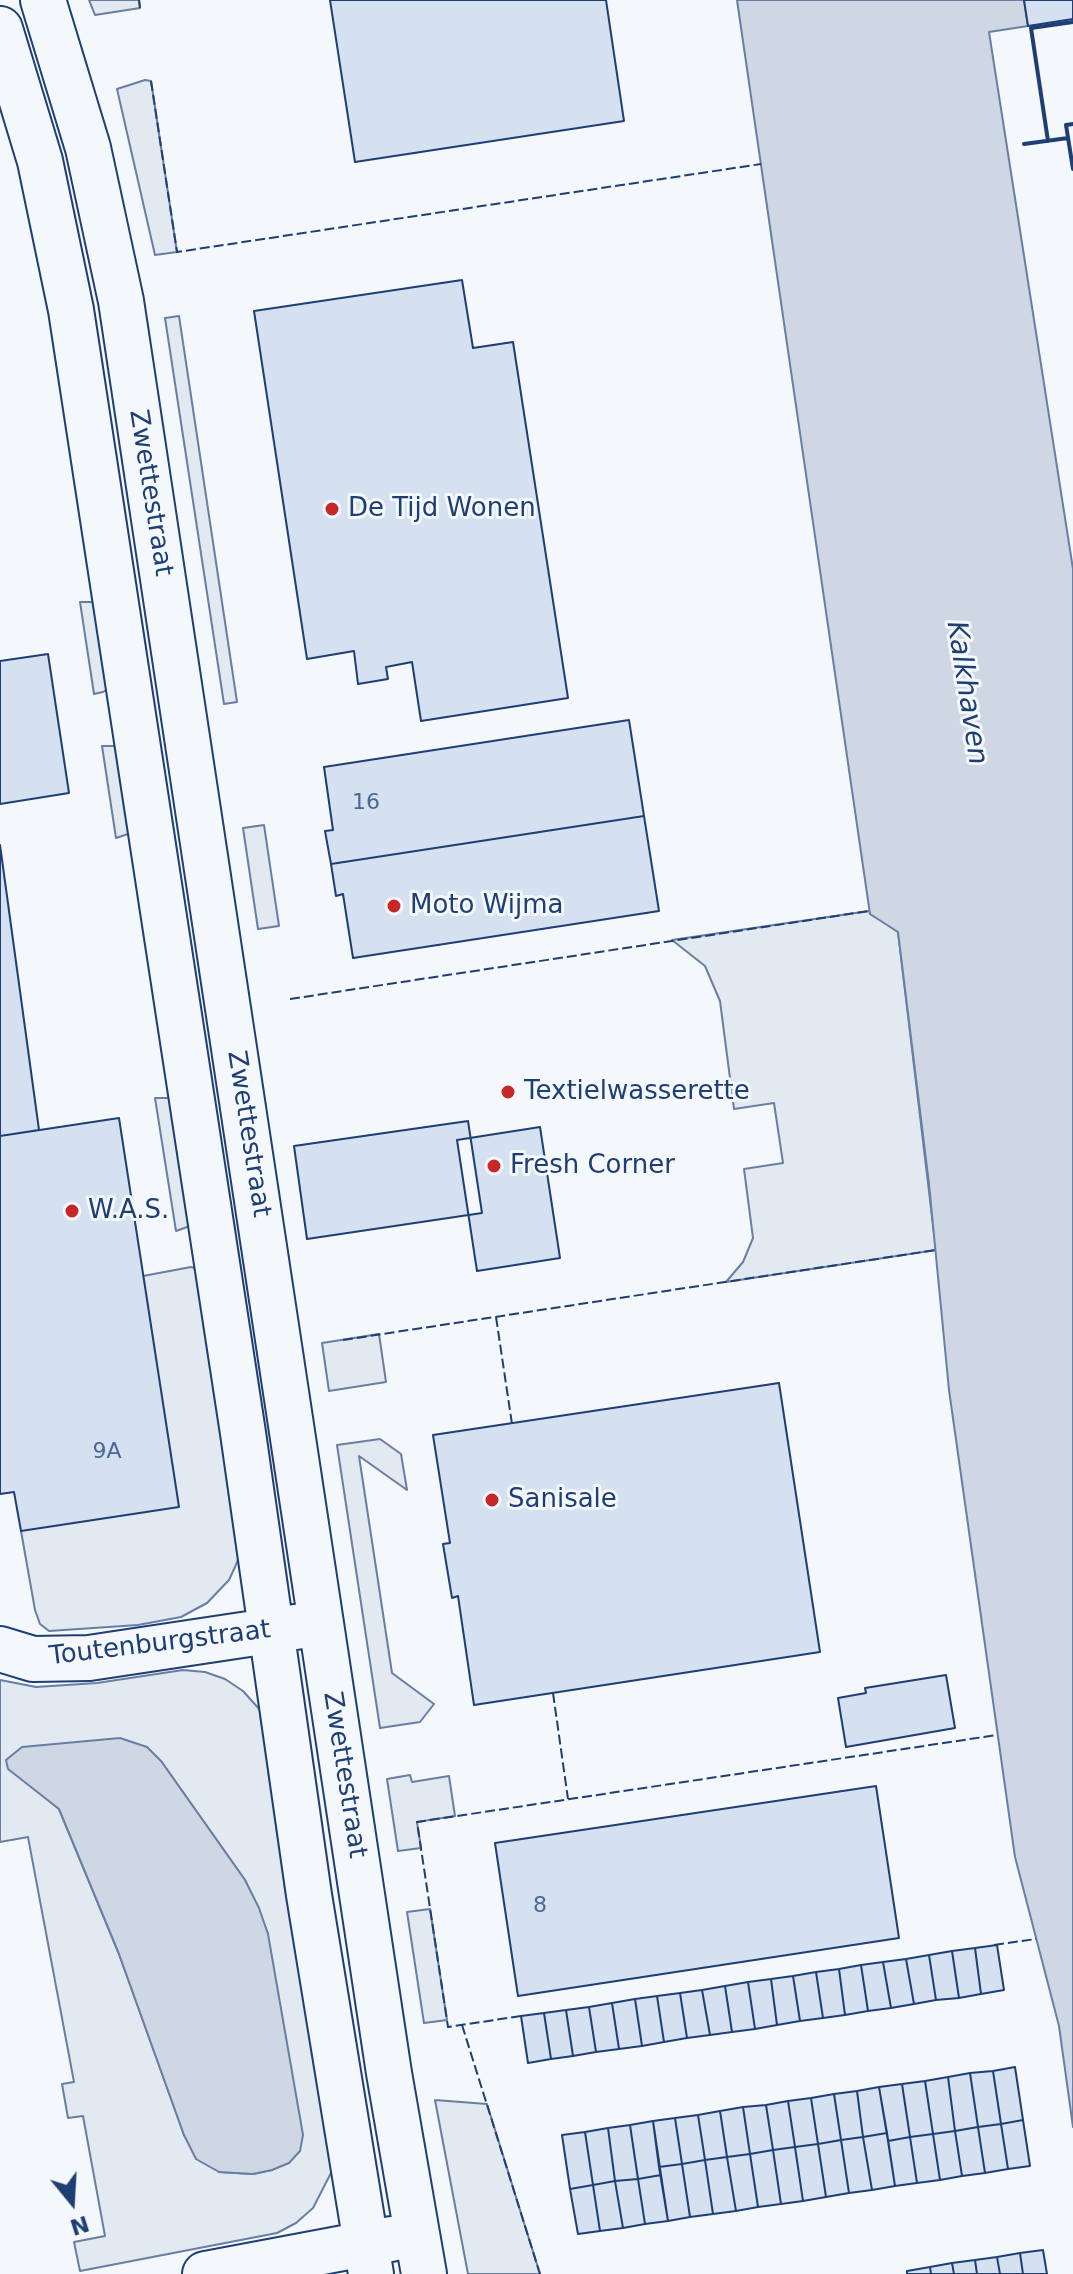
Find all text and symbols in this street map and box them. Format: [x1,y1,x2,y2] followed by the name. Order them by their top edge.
[121,408,179,578] street label: Zwettestraat
[348,493,536,525] place label: De Tijd Wonen
[323,500,341,518] marker: De Tijd Wonen
[938,619,994,767] water label: Kalkhaven
[352,790,380,816] house number: 16
[410,890,564,922] place label: Moto Wijma
[385,897,403,915] marker: Moto Wijma
[219,1049,277,1219] street label: Zwettestraat
[524,1076,750,1108] place label: Textielwasserette
[499,1083,517,1101] marker: Textielwasserette
[510,1150,675,1182] place label: Fresh Corner
[485,1157,503,1175] marker: Fresh Corner
[88,1195,169,1227] place label: W.A.S.
[63,1202,81,1220] marker: W.A.S.
[92,1439,122,1465] house number: 9A
[508,1484,617,1516] place label: Sanisale
[483,1491,501,1509] marker: Sanisale
[48,1615,272,1673] street label: Toutenburgstraat
[315,1690,373,1860] street label: Zwettestraat
[533,1893,547,1919] house number: 8
[32,2162,112,2242] north arrow
[67,2211,92,2240] text: N

